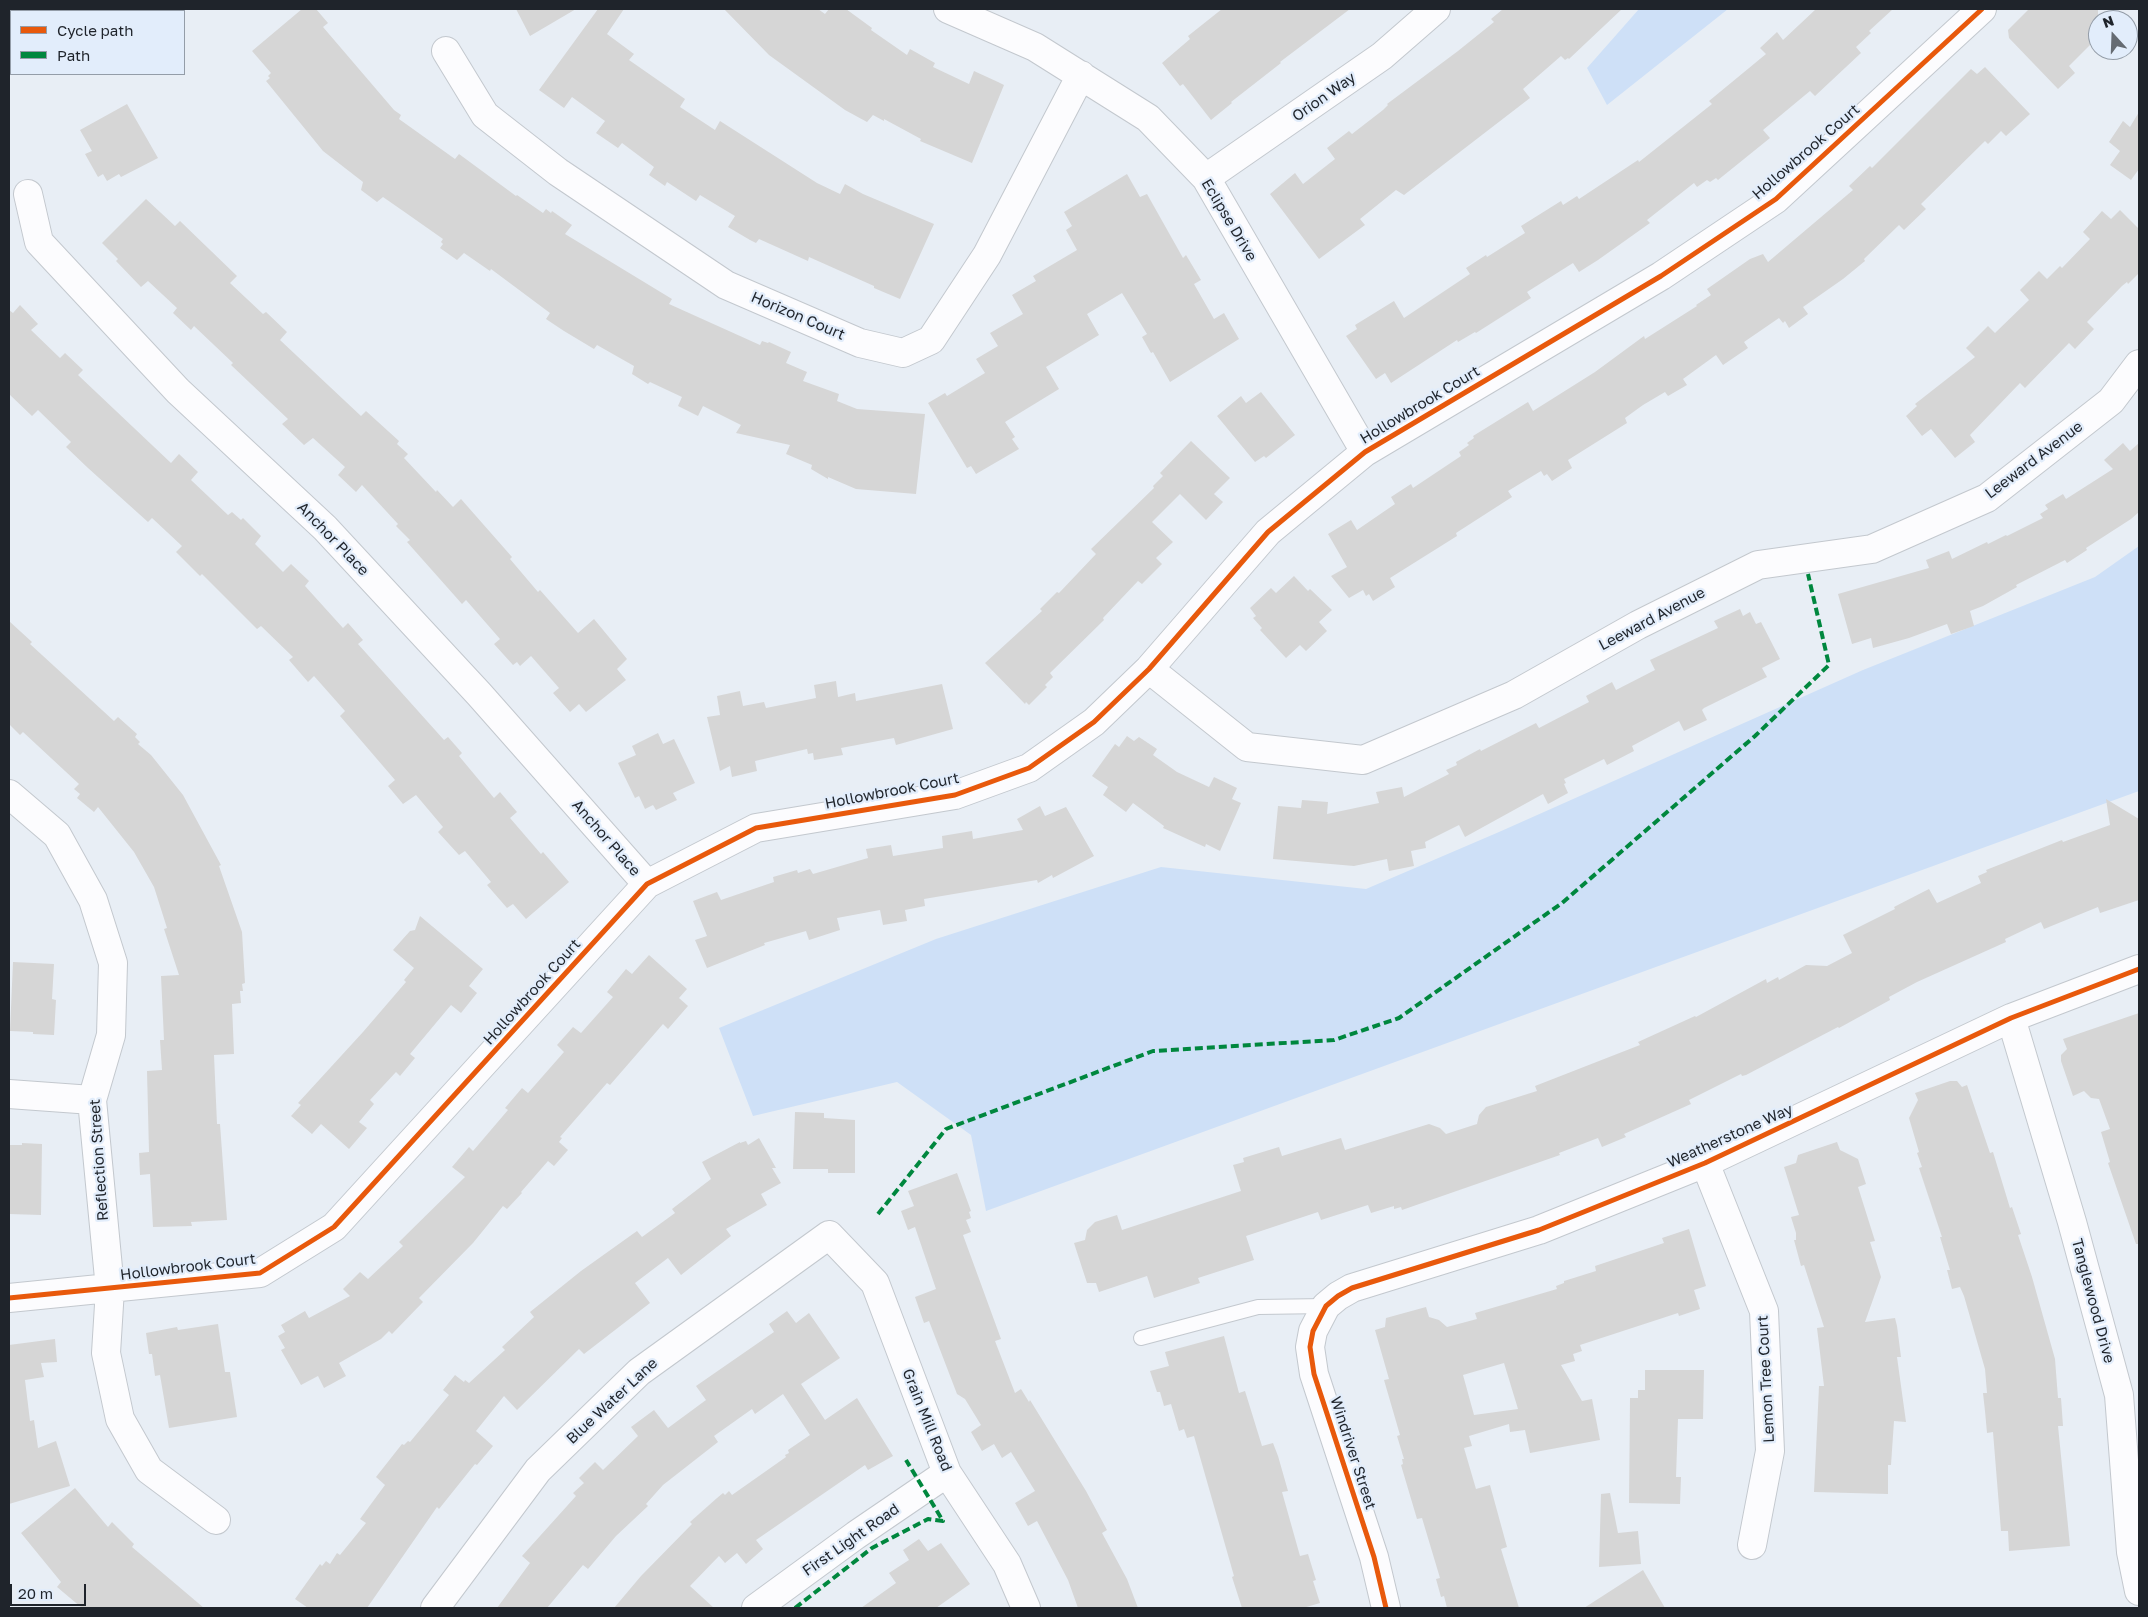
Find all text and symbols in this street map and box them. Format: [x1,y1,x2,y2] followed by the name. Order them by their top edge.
[10,10,185,75] legend
[2088,10,2138,60] north arrow
[2100,12,2116,31] text: N
[57,21,133,39] text: Cycle path
[57,46,90,64] text: Path
[1289,69,1359,125] street label: Orion Way
[1749,100,1863,204] street label: Hollowbrook Court
[1197,176,1261,264] street label: Eclipse Drive
[748,288,848,344] street label: Horizon Court
[1357,362,1483,448] street label: Hollowbrook Court
[1982,417,2086,503] street label: Leeward Avenue
[293,498,373,580] street label: Anchor Place
[1596,583,1708,655] street label: Leeward Avenue
[823,769,961,813] street label: Hollowbrook Court
[568,796,644,880] street label: Anchor Place
[480,935,584,1049] street label: Hollowbrook Court
[86,1099,112,1221] street label: Reflection Street
[1664,1100,1796,1172] street label: Weatherstone Way
[2068,1237,2118,1365] street label: Tanglewood Drive
[119,1250,257,1284] street label: Hollowbrook Court
[1754,1315,1778,1443] street label: Lemon Tree Court
[563,1354,661,1448] street label: Blue Water Lane
[898,1366,956,1474] street label: Grain Mill Road
[1326,1394,1380,1512] street label: Windriver Street
[799,1500,903,1580] street label: First Light Road
[12,1574,89,1606] scale bar
[18,1584,53,1602] text: 20 m

